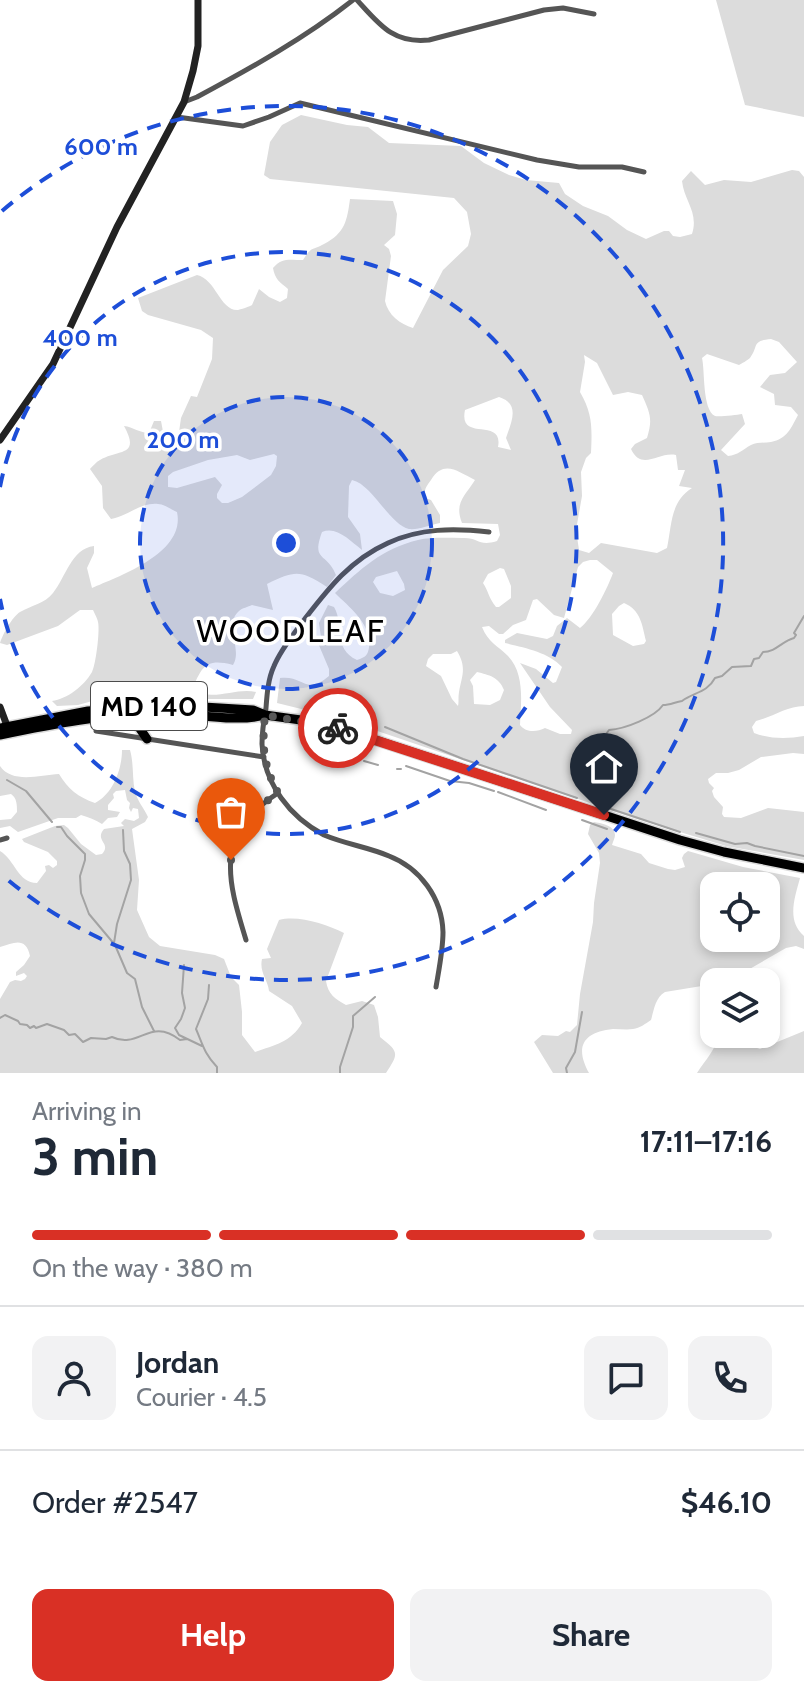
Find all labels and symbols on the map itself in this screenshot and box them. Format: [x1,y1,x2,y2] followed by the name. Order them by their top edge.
[64,132,138,161] text: 600 m
[42,323,118,352] text: 400 m
[147,425,219,454] text: 200 m
[272,529,300,557] centre of rings
[197,611,385,650] district label: WOODLEAF
[91,682,207,730] road number: MD 140
[298,688,378,768] courier
[570,733,638,815] pin
[197,778,265,860] pin

